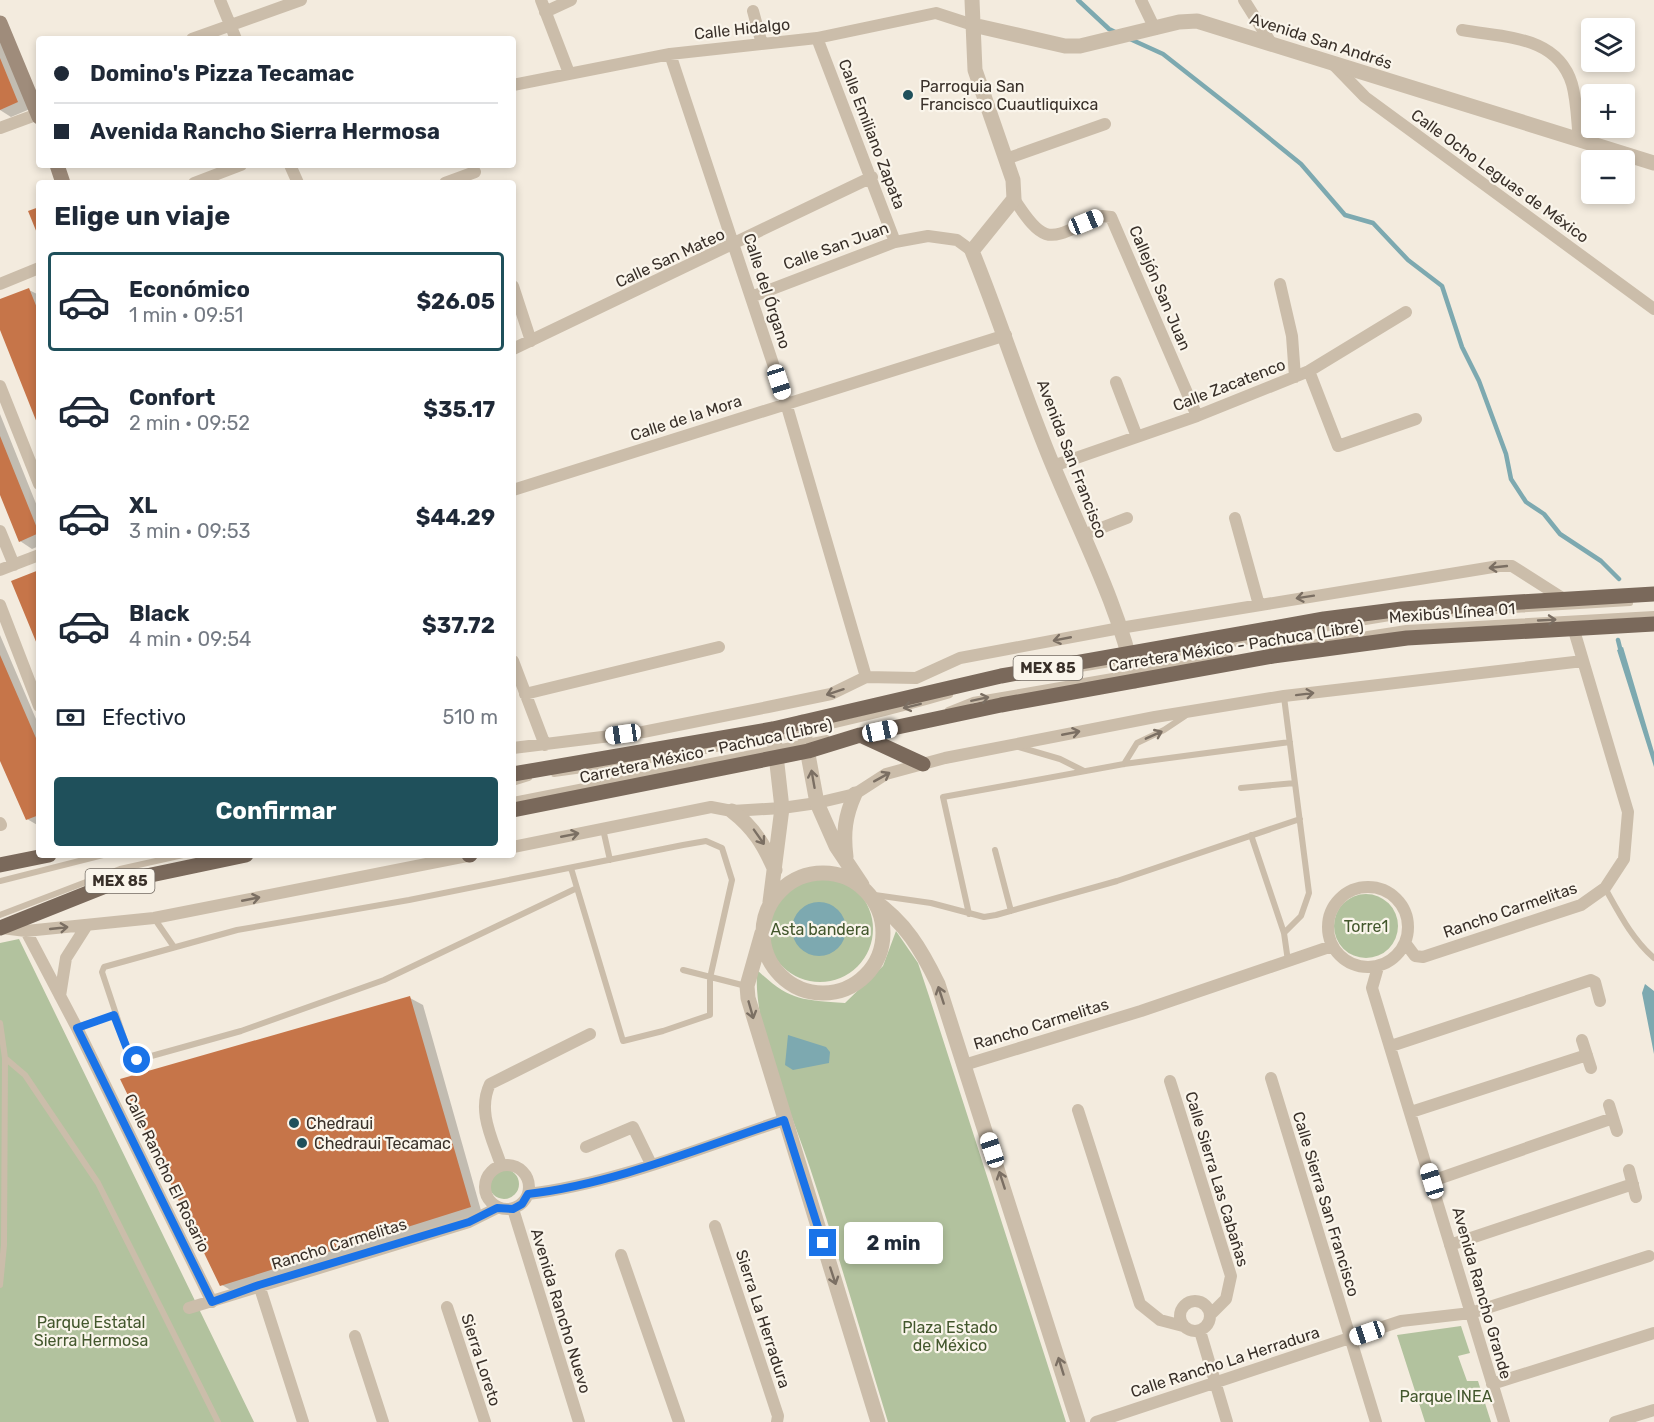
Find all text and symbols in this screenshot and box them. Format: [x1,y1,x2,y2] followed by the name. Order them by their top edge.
[1247,9,1395,73] street label: Avenida San Andrés
[693,15,791,43] street label: Calle Hidalgo
[1581,18,1635,204] map controls
[1581,18,1635,72] button: layers
[835,56,909,212] street label: Calle Emiliano Zapata
[90,60,354,87] text: Domino's Pizza Tecamac
[920,77,1098,114] place label: Parroquia San Francisco Cuautliquixca
[1581,84,1635,138] button: +
[901,88,915,102] marker: Parroquia San Francisco Cuautliquixca
[1407,105,1593,247] street label: Calle Ocho Leguas de México
[90,118,440,145] text: Avenida Rancho Sierra Hermosa
[1581,150,1635,204] button: −
[54,200,230,232] text: Elige un viaje
[1066,207,1106,237] car
[781,218,891,274] street label: Calle San Juan
[1125,223,1195,353] street label: Callejón San Juan
[612,224,728,292] street label: Calle San Mateo
[739,230,796,351] street label: Calle del Órgano
[57,275,111,329] icon: car
[129,276,250,303] text: Económico
[416,288,495,315] text: $26.05
[129,303,243,327] text: 1 min · 09:51
[1170,355,1288,415] street label: Calle Zacatenco
[765,362,793,402] car
[1033,377,1111,541] street label: Avenida San Francisco
[57,383,111,437] icon: car
[129,384,215,411] text: Confort
[628,391,744,445] street label: Calle de la Mora
[423,396,495,423] text: $35.17
[129,411,250,435] text: 2 min · 09:52
[57,491,111,545] icon: car
[129,492,157,519] text: XL
[416,504,495,531] text: $44.29
[129,519,251,543] text: 3 min · 09:53
[1489,562,1508,573] one-way arrow
[1296,592,1316,603] one-way arrow
[57,599,111,653] icon: car
[1388,599,1516,627] street label: Mexibús Línea 01
[129,600,190,627] text: Black
[422,612,495,639] text: $37.72
[1536,614,1556,625] one-way arrow
[1107,616,1365,676] street label: Carretera México - Pachuca (Libre)
[129,627,251,651] text: 4 min · 09:54
[1053,634,1073,645] one-way arrow
[1014,656,1082,680] road number: MEX 85
[826,687,845,698] one-way arrow
[1294,688,1314,699] one-way arrow
[970,693,989,704] one-way arrow
[902,700,921,712] one-way arrow
[54,701,87,734] icon: cash
[102,704,186,731] text: Efectivo
[442,705,498,729] text: 510 m
[578,715,834,787] street label: Carretera México - Pachuca (Libre)
[861,718,899,744] car
[604,723,642,745] car
[1061,727,1080,738] one-way arrow
[1144,729,1163,740] one-way arrow
[807,770,818,789] one-way arrow
[873,771,890,783] one-way arrow
[54,777,498,846] button: Confirmar
[561,829,580,841] one-way arrow
[753,829,765,845] one-way arrow
[86,869,154,893] road number: MEX 85
[1441,878,1579,942] street label: Rancho Carmelitas
[241,893,261,904] one-way arrow
[1344,917,1388,936] park label: Torre1
[770,920,870,939] park label: Asta bandera
[48,922,68,933] one-way arrow
[935,986,946,1005] one-way arrow
[971,994,1111,1054] street label: Rancho Carmelitas
[746,1000,757,1019] one-way arrow
[123,1046,150,1073] route start
[1181,1089,1253,1269] street label: Calle Sierra Las Cabañas
[120,1091,214,1255] street label: Calle Rancho El Rosario
[1289,1109,1363,1299] street label: Calle Sierra San Francisco
[306,1114,373,1133] place label: Chedraui
[287,1116,301,1130] marker: Chedraui
[978,1130,1006,1170] car
[314,1134,451,1153] place label: Chedraui Tecamac
[295,1136,309,1150] marker: Chedraui Tecamac
[1418,1161,1446,1201] car
[995,1171,1006,1190] one-way arrow
[1448,1205,1516,1381] street label: Avenida Rancho Grande
[269,1214,409,1274] street label: Rancho Carmelitas
[844,1222,943,1264] callout: 2 min
[527,1226,595,1396] street label: Avenida Rancho Nuevo
[809,1229,836,1256] route end
[866,1231,921,1255] text: 2 min
[732,1247,794,1391] street label: Sierra La Herradura
[828,1266,839,1285] one-way arrow
[457,1311,505,1409] street label: Sierra Loreto
[34,1313,148,1350] park label: Parque Estatal Sierra Hermosa
[902,1318,998,1355] park label: Plaza Estado de México
[1347,1319,1387,1347] car
[1128,1322,1322,1402] street label: Calle Rancho La Herradura
[1055,1357,1066,1376] one-way arrow
[1400,1387,1493,1406] park label: Parque INEA

